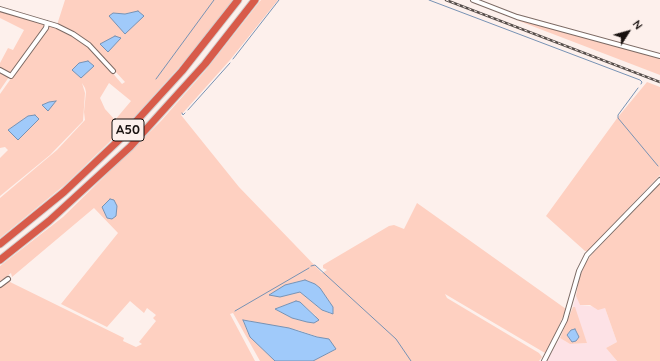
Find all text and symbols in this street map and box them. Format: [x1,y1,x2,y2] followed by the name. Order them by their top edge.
[608,12,648,52] north arrow
[630,17,646,32] text: N
[112,119,144,141] road number: A50

